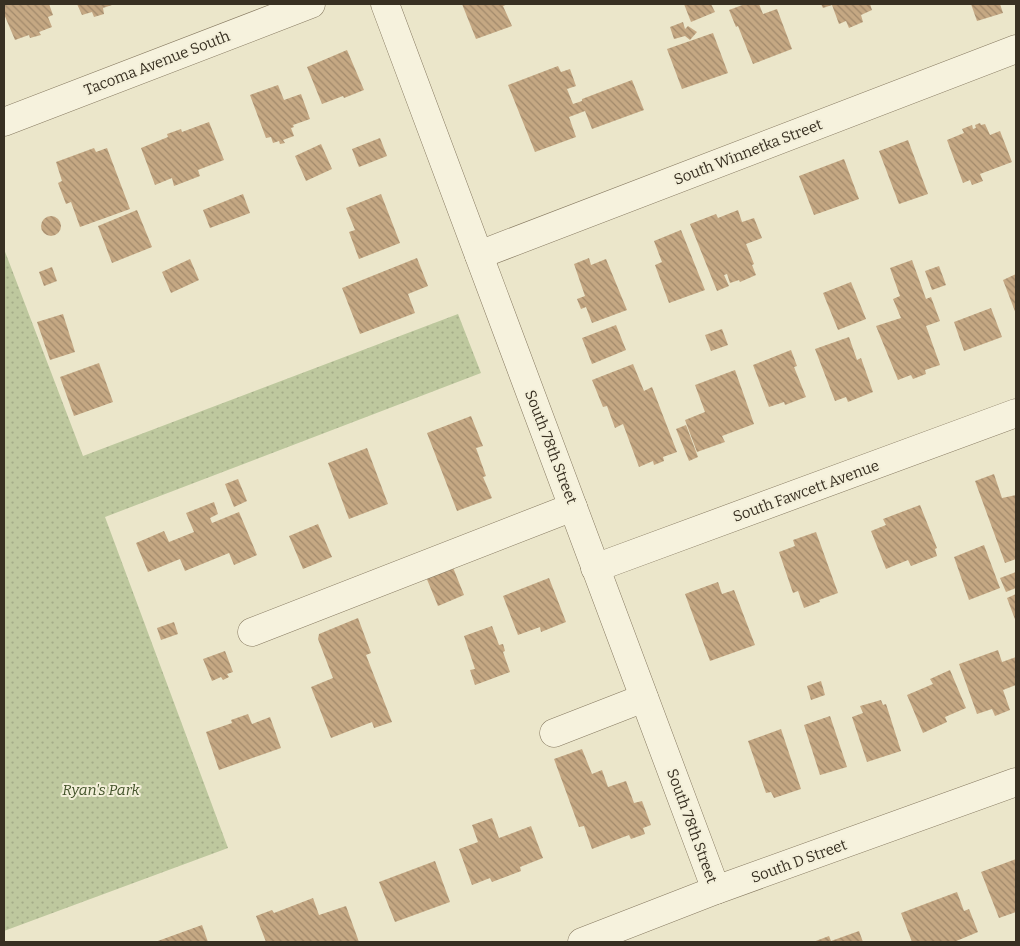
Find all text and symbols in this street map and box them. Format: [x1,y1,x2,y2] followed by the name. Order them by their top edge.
[82,27,233,99] street label: Tacoma Avenue South
[671,115,825,189] street label: South Winnetka Street
[521,388,581,507] street label: South 78th Street
[731,456,881,526] street label: South Fawcett Avenue
[663,766,721,886] street label: South 78th Street
[62,781,141,799] park label: Ryan's Park
[749,835,850,887] street label: South D Street

